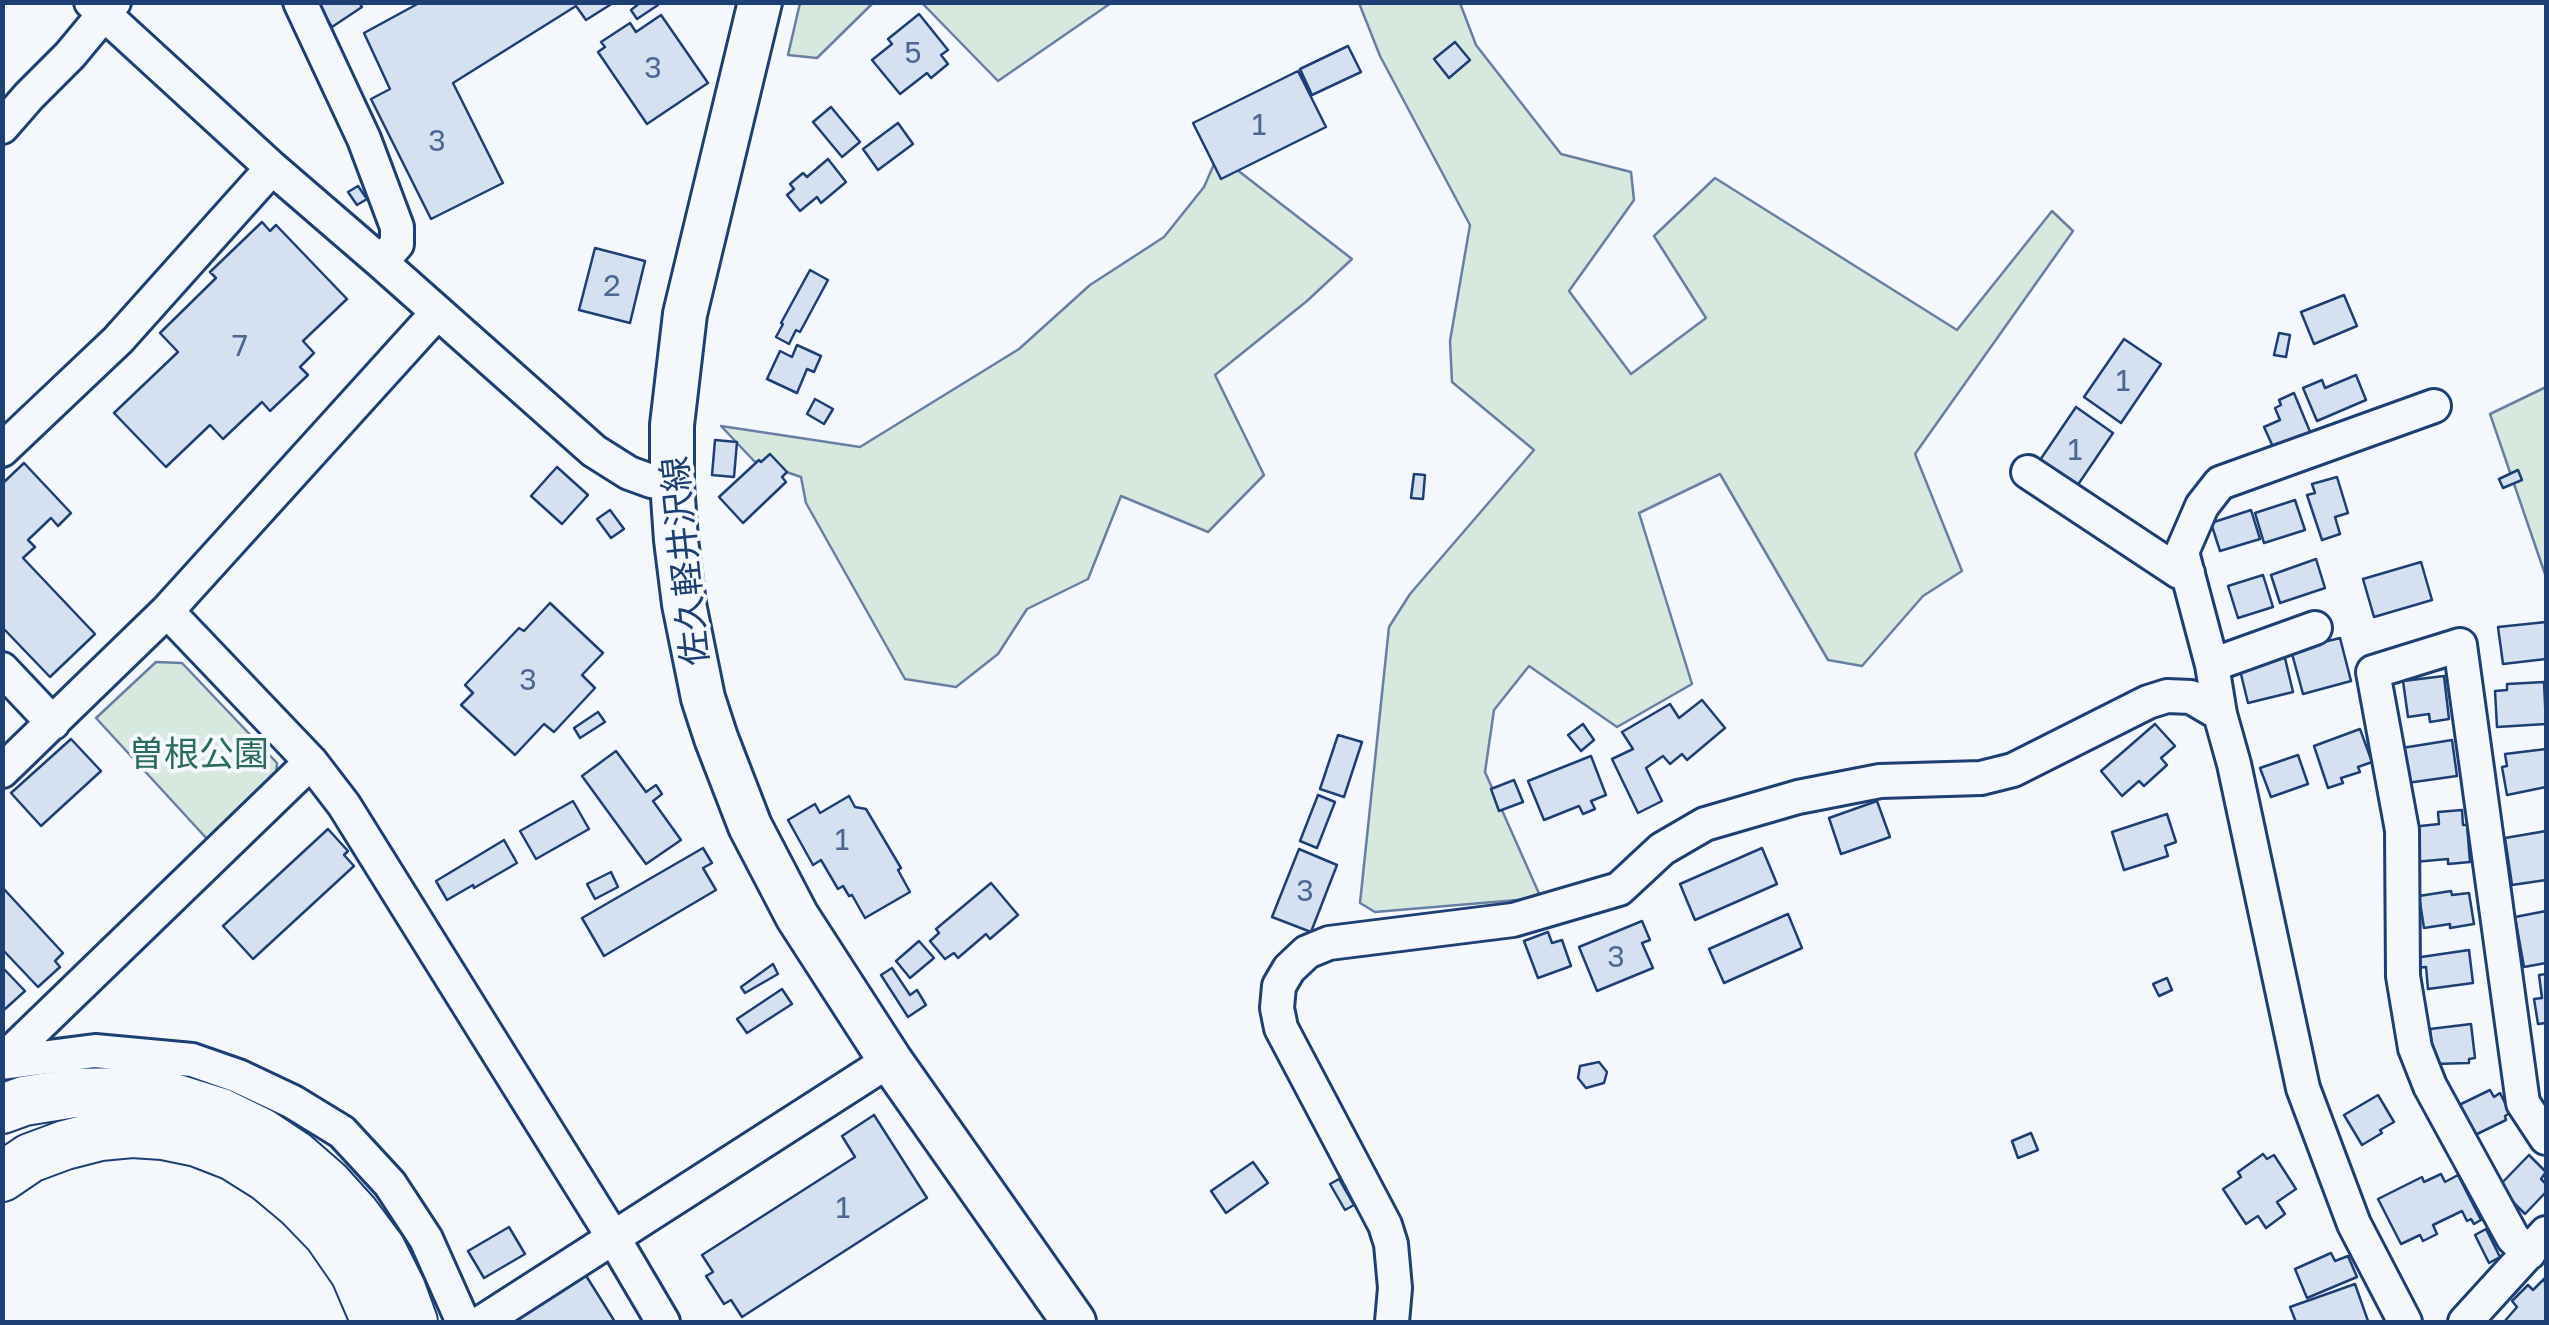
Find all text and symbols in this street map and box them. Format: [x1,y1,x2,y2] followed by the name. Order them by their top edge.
[904,35,922,71] house number: 5
[644,50,662,86] house number: 3
[1252,107,1266,143] house number: 1
[428,123,446,159] house number: 3
[603,268,621,304] house number: 2
[232,328,248,364] house number: 7
[2116,363,2130,399] house number: 1
[2068,432,2082,468] house number: 1
[654,454,718,668] street label: 佐久軽井沢線
[519,662,537,698] house number: 3
[129,734,269,776] park label: 曽根公園
[835,822,849,858] house number: 1
[1296,873,1314,909] house number: 3
[1607,939,1625,975] house number: 3
[836,1190,850,1226] house number: 1

